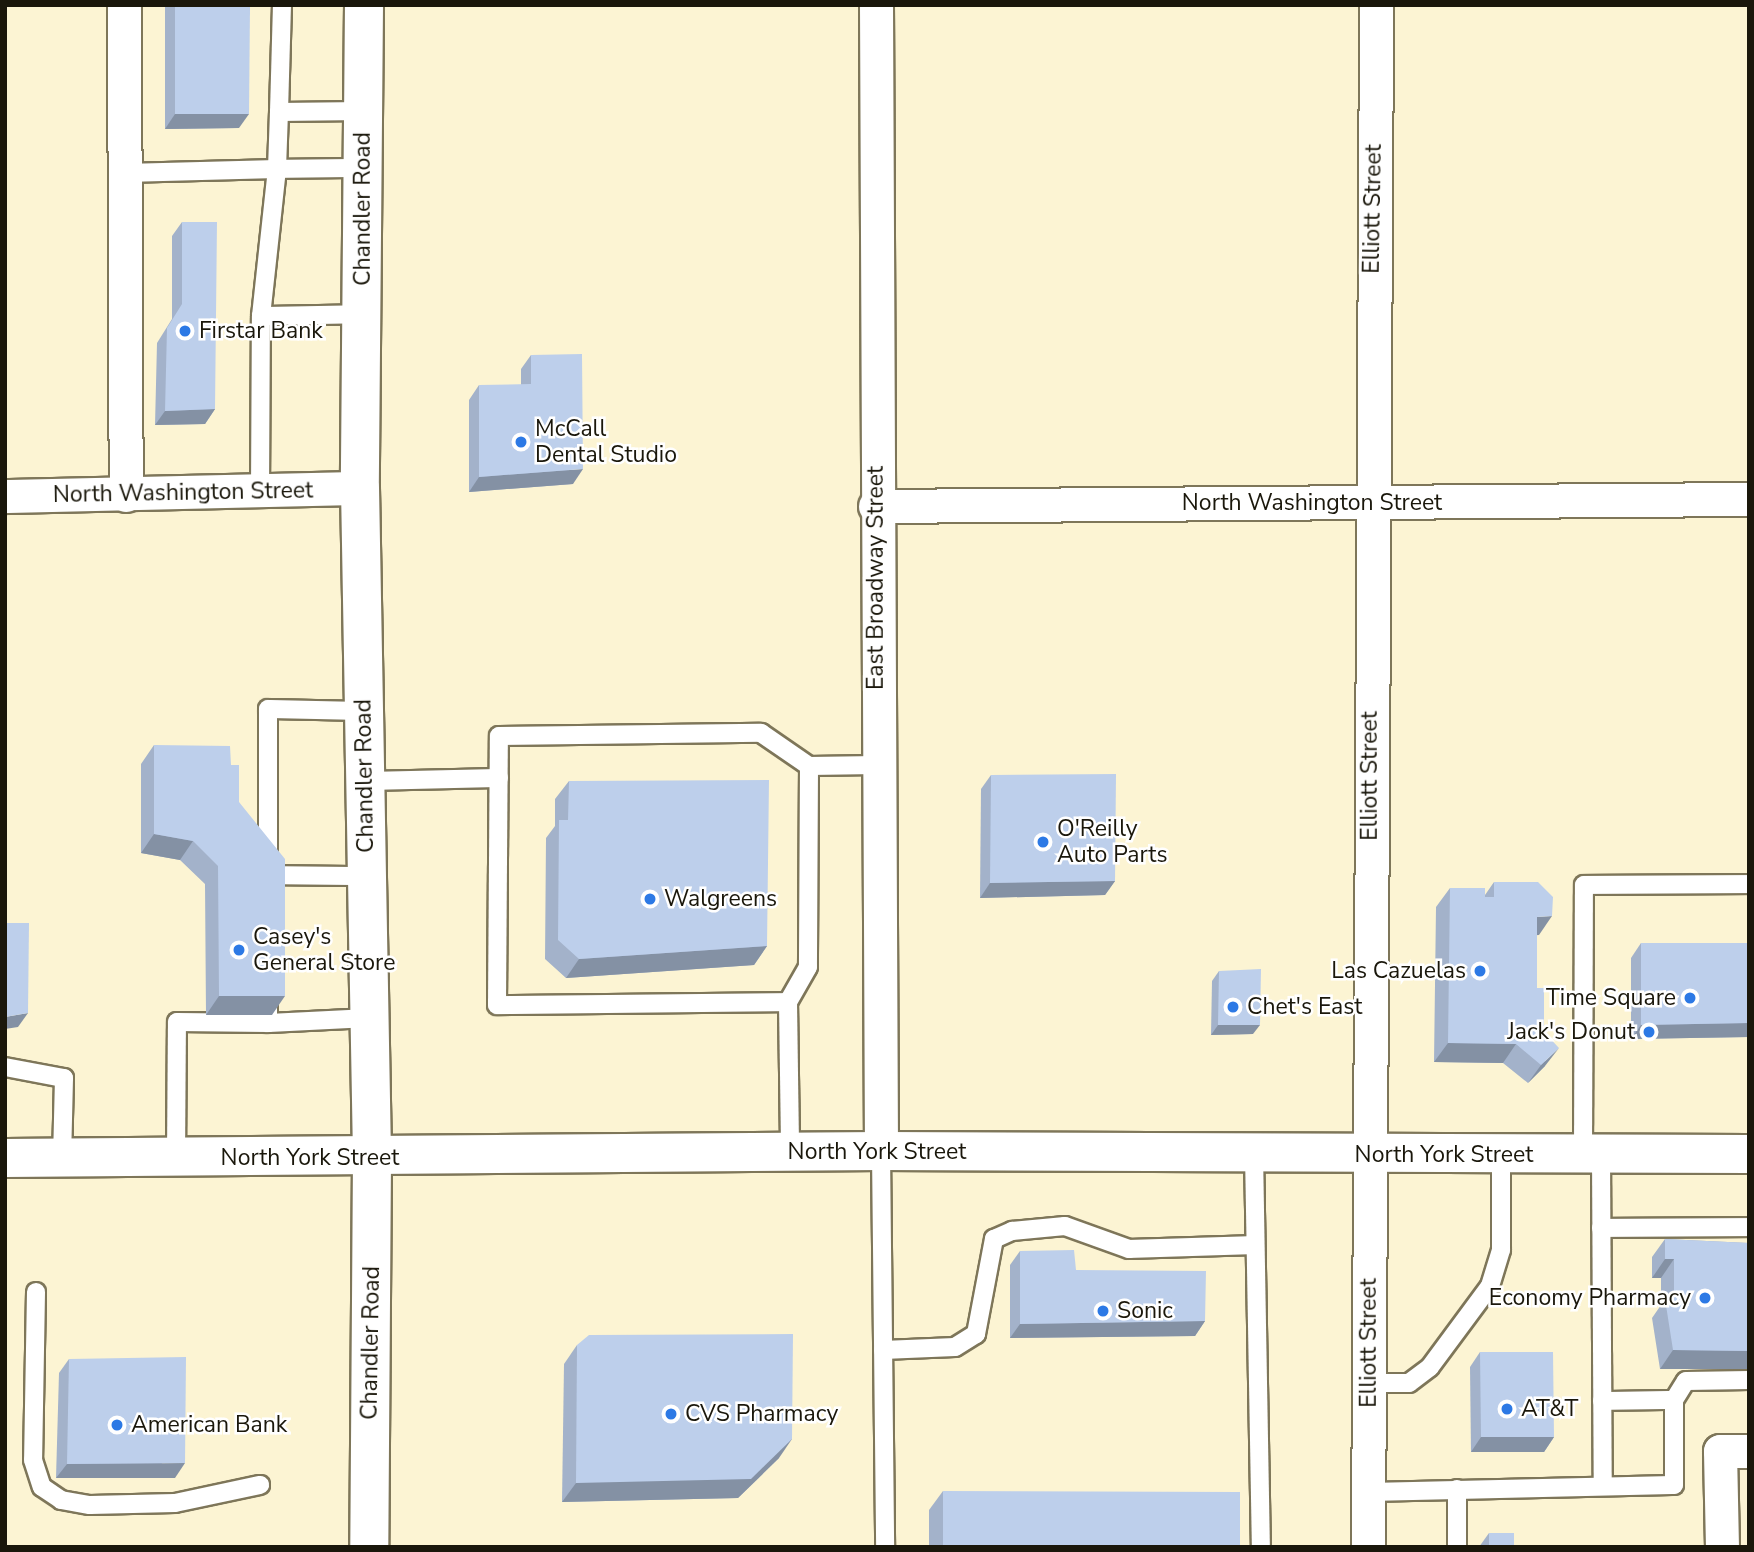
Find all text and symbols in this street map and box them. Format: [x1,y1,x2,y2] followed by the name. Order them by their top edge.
[349,132,377,286] street label: Chandler Road
[1358,144,1388,274] street label: Elliott Street
[199,317,323,345] place label: Firstar Bank
[177,323,193,339] marker: Firstar Bank
[535,415,677,469] place label: McCall Dental Studio
[513,434,529,450] marker: McCall Dental Studio
[862,466,890,690] street label: East Broadway Street
[53,477,313,509] street label: North Washington Street
[1182,489,1442,517] street label: North Washington Street
[350,699,380,853] street label: Chandler Road
[1356,711,1384,841] street label: Elliott Street
[1057,815,1167,869] place label: O'Reilly Auto Parts
[1035,834,1051,850] marker: O'Reilly Auto Parts
[664,885,777,913] place label: Walgreens
[642,891,658,907] marker: Walgreens
[253,923,395,977] place label: Casey's General Store
[231,942,247,958] marker: Casey's General Store
[1331,957,1466,985] place label: Las Cazuelas
[1472,963,1488,979] marker: Las Cazuelas
[1546,984,1676,1012] place label: Time Square
[1682,990,1698,1006] marker: Time Square
[1247,993,1362,1021] place label: Chet's East
[1225,999,1241,1015] marker: Chet's East
[1507,1018,1635,1046] place label: Jack's Donut
[1641,1024,1657,1040] marker: Jack's Donut
[788,1138,966,1166] street label: North York Street
[1355,1141,1533,1169] street label: North York Street
[221,1144,399,1172] street label: North York Street
[356,1266,386,1420] street label: Chandler Road
[1355,1278,1383,1408] street label: Elliott Street
[1489,1284,1691,1312] place label: Economy Pharmacy
[1697,1290,1713,1306] marker: Economy Pharmacy
[1117,1297,1173,1325] place label: Sonic
[1095,1303,1111,1319] marker: Sonic
[1521,1395,1578,1423] place label: AT&T
[685,1400,838,1428] place label: CVS Pharmacy
[1499,1401,1515,1417] marker: AT&T
[663,1406,679,1422] marker: CVS Pharmacy
[131,1411,287,1439] place label: American Bank
[109,1417,125,1433] marker: American Bank

